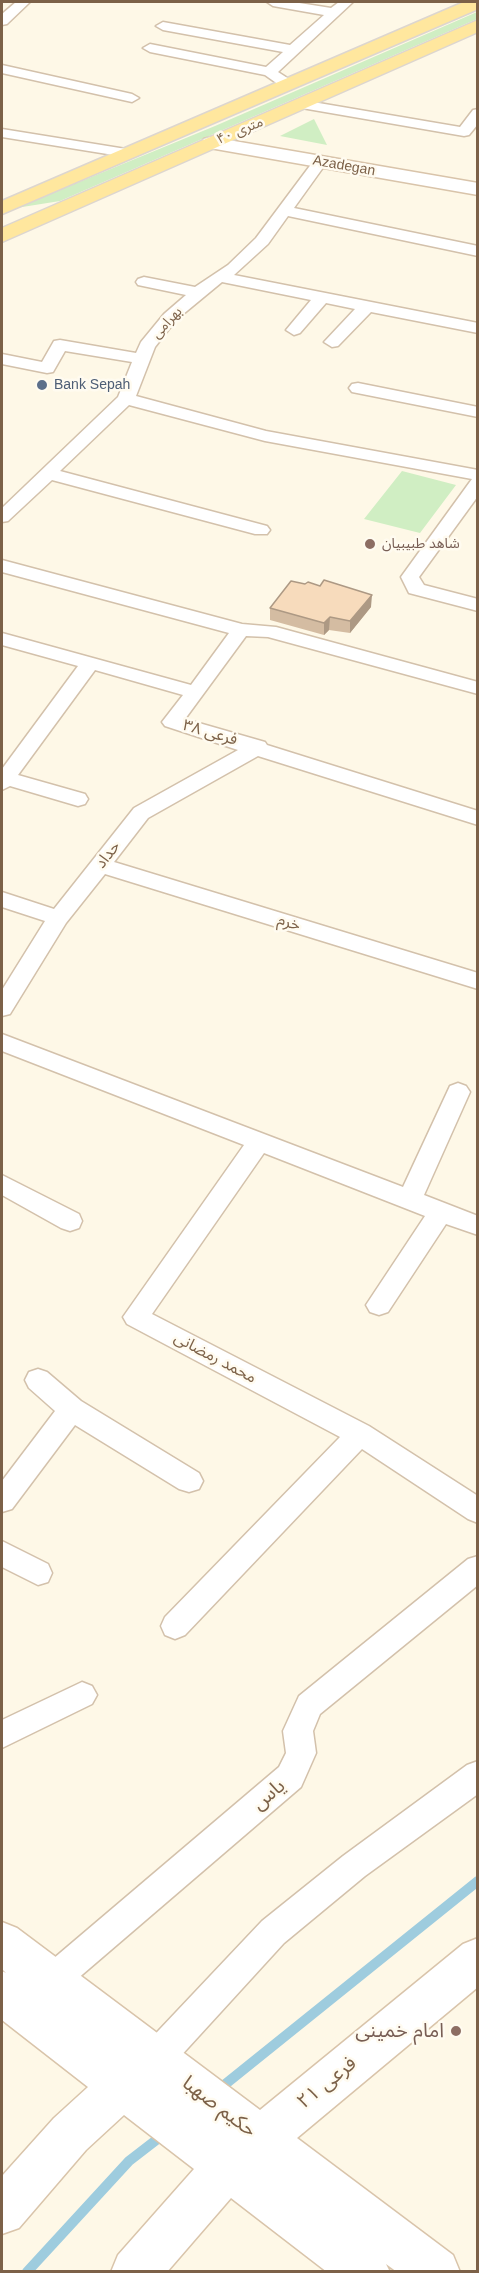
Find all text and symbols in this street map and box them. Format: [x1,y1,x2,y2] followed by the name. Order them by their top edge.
[214,114,266,148] street label: ۴۰ متری
[311,152,377,180] street label: Azadegan
[148,304,186,342] street label: بهرامی
[54,377,130,393] place label: Bank Sepah
[35,378,49,392] marker: Bank Sepah
[382,536,460,552] place label: شاهد طبیبیان
[363,537,377,551] marker: شاهد طبیبیان
[181,716,239,750] street label: فرعی ۳۸
[91,838,125,872] street label: حداد
[275,910,303,936] street label: خرم
[171,1328,259,1388] street label: محمد رمضانی
[248,1774,290,1816] street label: یاس
[355,2019,444,2043] place label: امام خمینی
[449,2024,463,2038] marker: امام خمینی
[292,2052,362,2114] street label: فرعی ۲۱
[177,2071,261,2143] street label: حکیم صهبا

